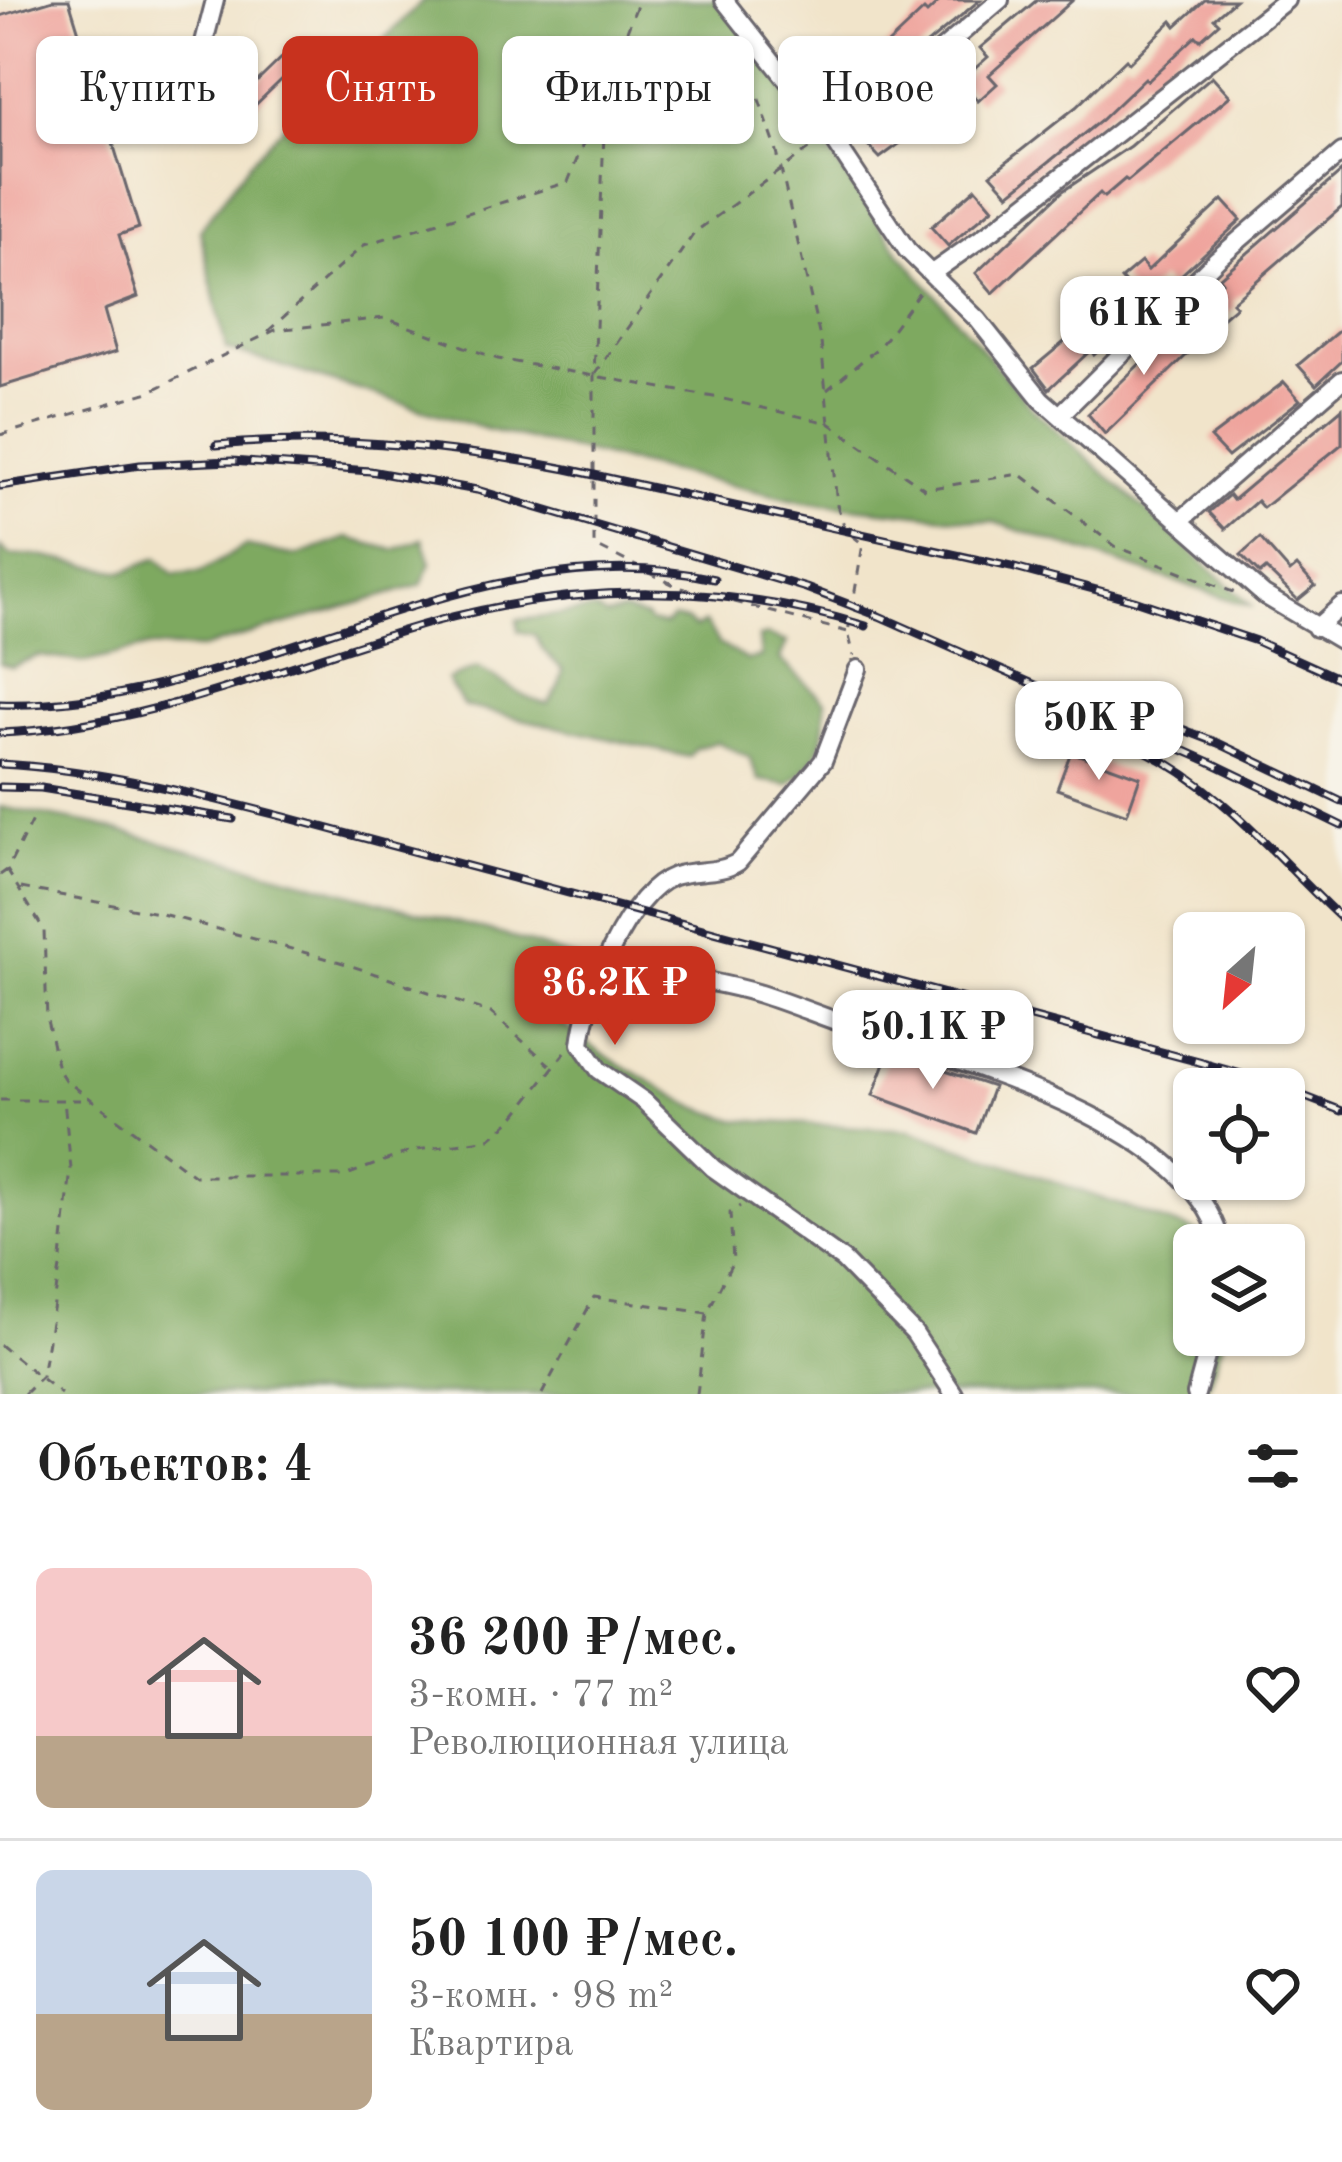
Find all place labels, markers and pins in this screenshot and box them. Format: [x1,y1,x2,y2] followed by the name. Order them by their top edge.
[1060,276,1228,378] pin: 61K ₽
[1015,681,1183,783] pin: 50K ₽
[504,946,726,1048] pin: 36.2K ₽
[822,990,1044,1092] pin: 50.1K ₽

